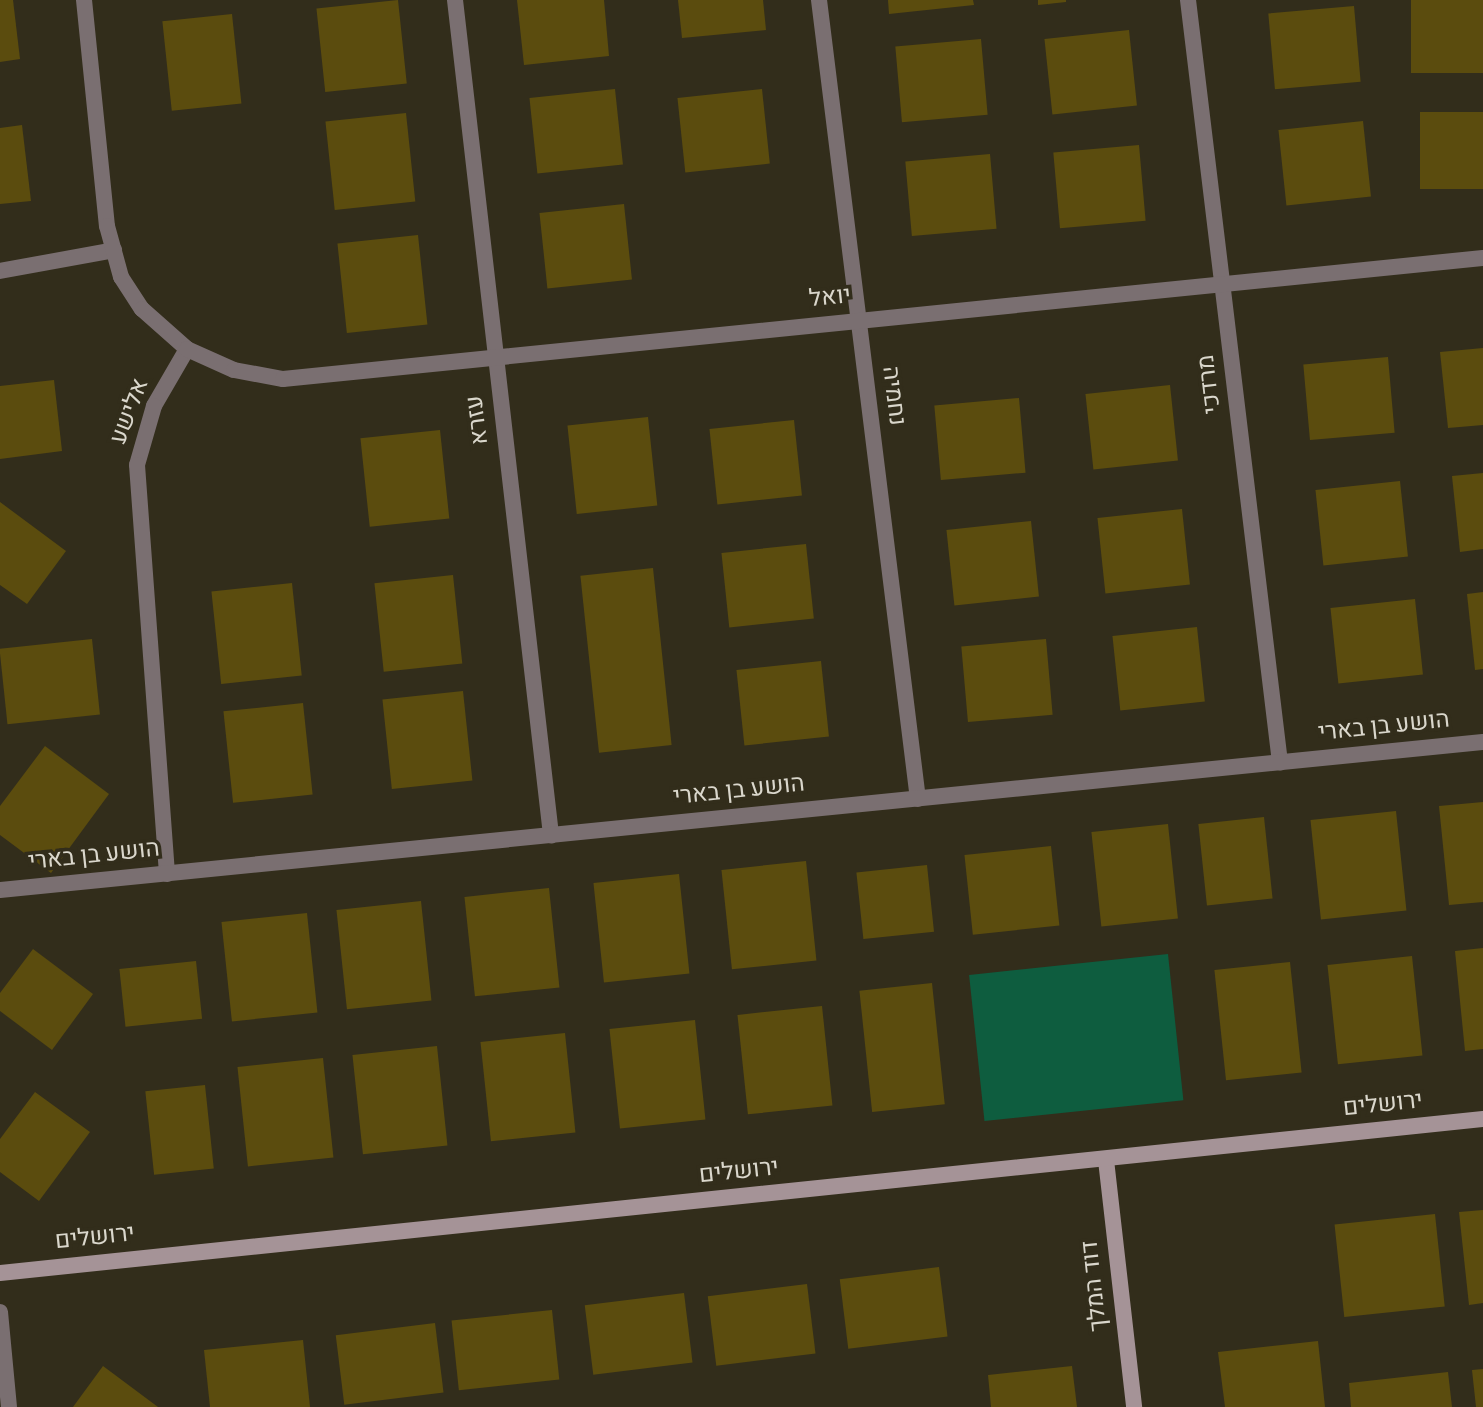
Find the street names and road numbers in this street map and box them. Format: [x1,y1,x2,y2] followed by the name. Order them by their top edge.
[808,282,852,316] street label: יואל
[1193,353,1229,415] street label: מרדכי
[874,365,910,427] street label: נחמיה
[105,375,157,449] street label: אלישע
[462,394,496,446] street label: עזרא
[1317,707,1451,749] street label: הושע בן בארי
[672,771,806,813] street label: הושע בן בארי
[27,836,161,878] street label: הושע בן בארי
[1342,1087,1424,1125] street label: ירושלים
[698,1154,780,1192] street label: ירושלים
[54,1220,136,1258] street label: ירושלים
[1077,1239,1115,1333] street label: דוד המלך

